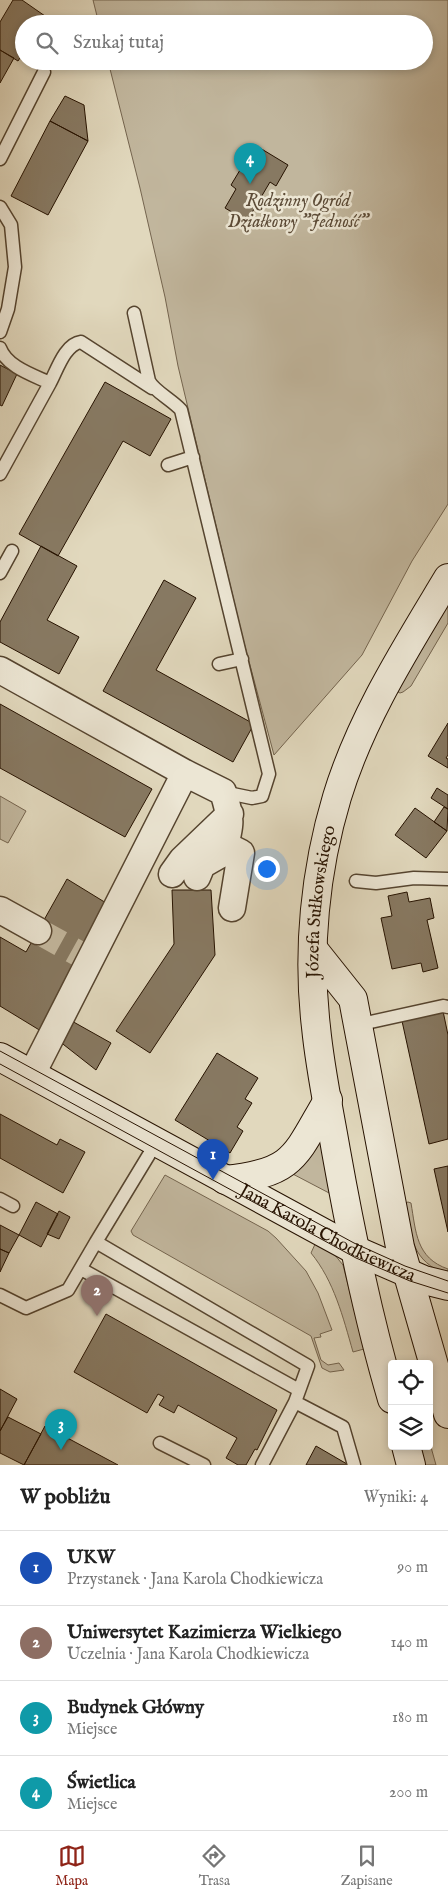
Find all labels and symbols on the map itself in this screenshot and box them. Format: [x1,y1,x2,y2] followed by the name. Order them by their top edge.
[234,143,266,184] pin: 4
[228,190,370,234] park label: Rodzinny Ogród Działkowy "Jedność"
[302,823,342,980] street label: Józefa Sułkowskiego
[254,856,280,882] your location
[197,1139,229,1180] pin: 1
[233,1178,419,1288] street label: Jana Karola Chodkiewicza
[81,1275,113,1316] pin: 2
[45,1409,77,1450] pin: 3

